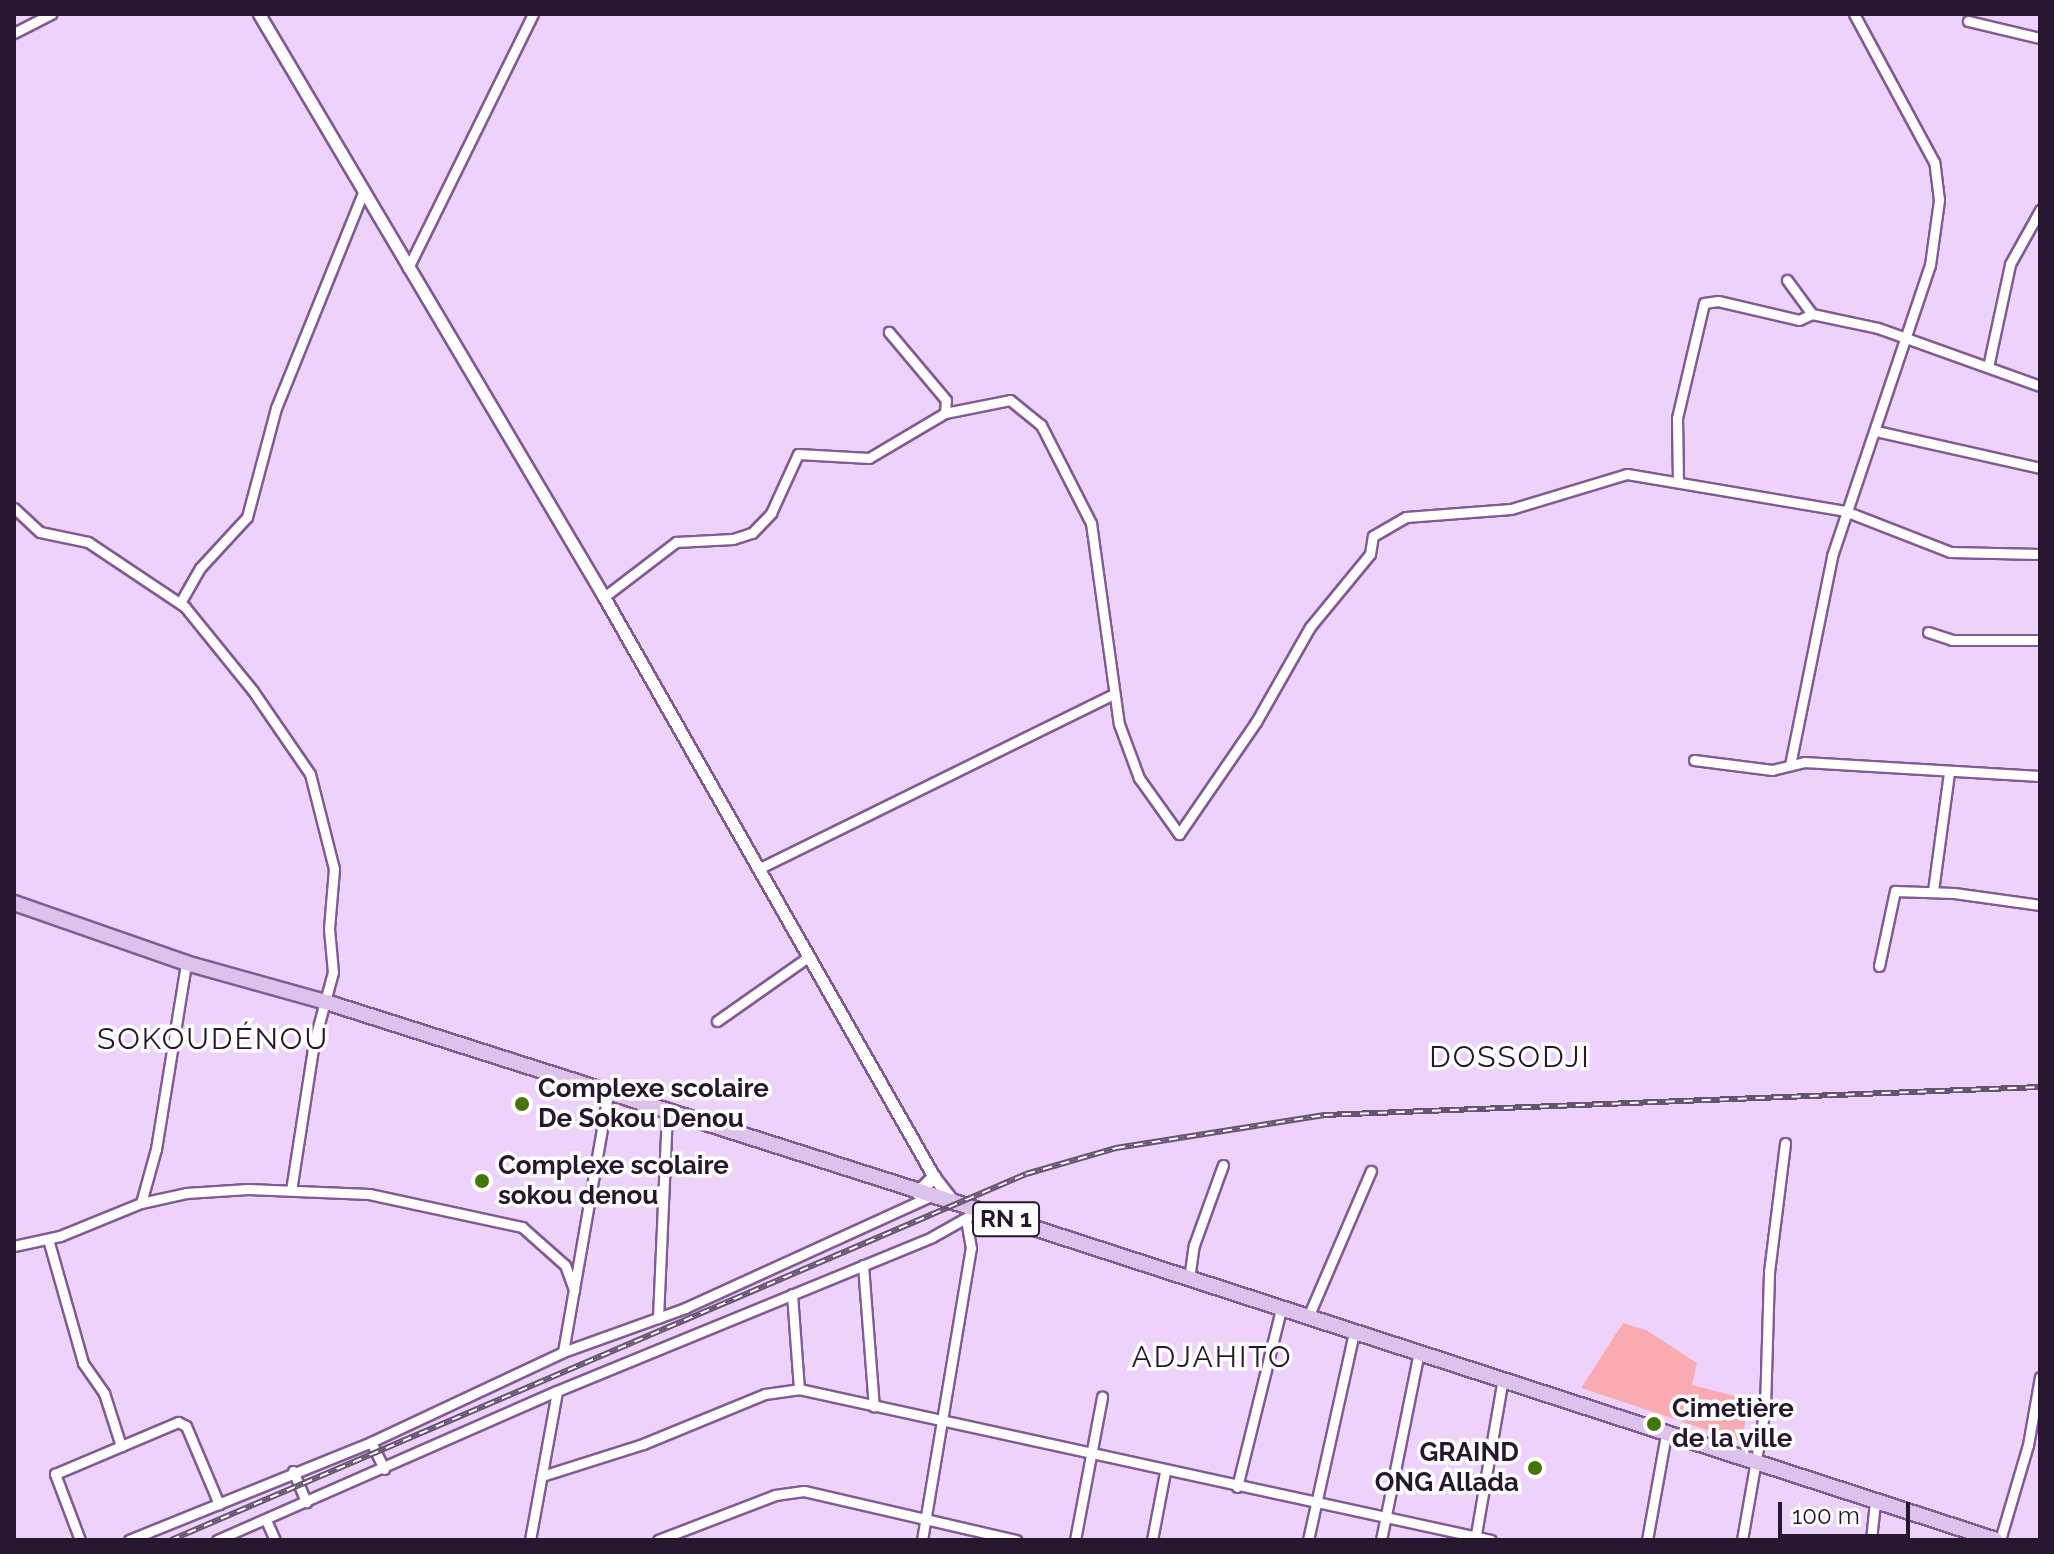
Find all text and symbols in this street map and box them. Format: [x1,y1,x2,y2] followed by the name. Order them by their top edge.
[97,1021,329,1057] district label: SOKOUDÉNOU
[1429,1039,1591,1075] district label: DOSSODJI
[538,1073,769,1134] place label: Complexe scolaire De Sokou Denou
[513,1095,531,1113] marker: Complexe scolaire De Sokou Denou
[498,1150,729,1212] place label: Complexe scolaire sokou denou
[473,1172,491,1190] marker: Complexe scolaire sokou denou
[972,1199,1040,1239] road number: RN 1
[1132,1339,1292,1375] district label: ADJAHITO
[1672,1393,1794,1454] place label: Cimetière de la ville
[1643,1413,1665,1435] marker: Cimetière de la ville
[1374,1437,1519,1498] place label: GRAIND ONG Allada
[1526,1459,1544,1477] marker: GRAIND ONG Allada
[1782,1486,1914,1536] scale bar
[1792,1501,1860,1530] text: 100 m

